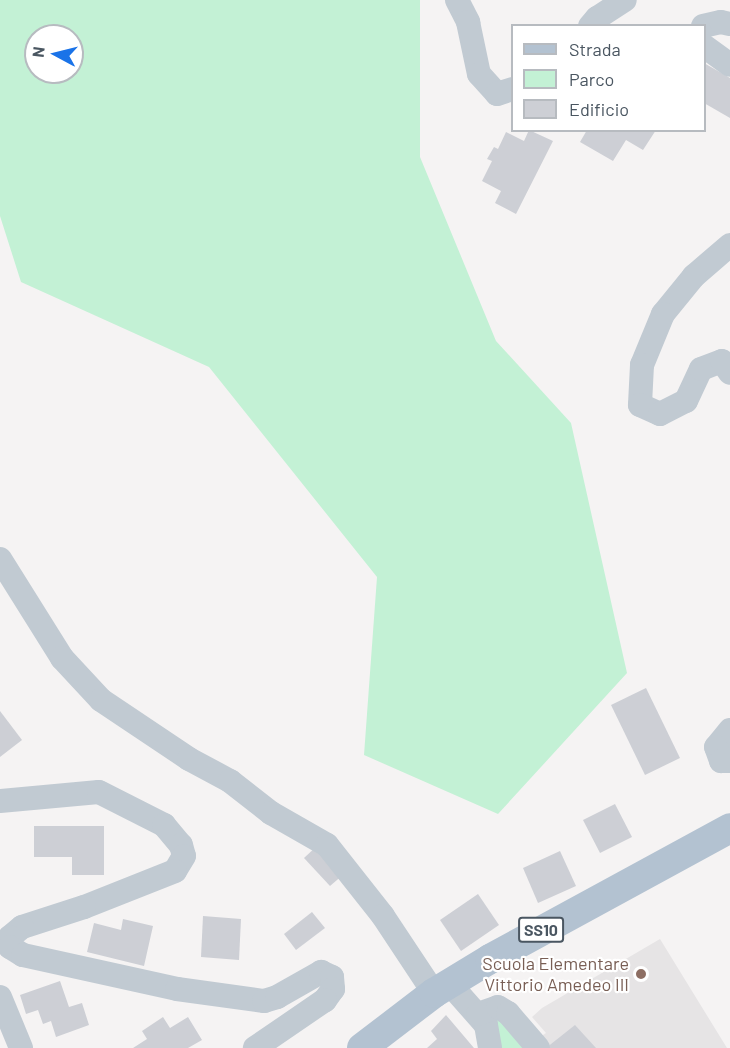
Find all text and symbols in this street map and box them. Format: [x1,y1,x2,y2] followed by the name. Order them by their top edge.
[24,24,84,84] north arrow
[511,24,706,132] legend
[569,38,621,60] text: Strada
[28,46,48,58] text: N
[569,68,614,90] text: Parco
[569,98,629,120] text: Edificio
[517,917,565,943] road number: SS10
[482,953,629,996] place label: Scuola Elementare Vittorio Amedeo III
[634,967,648,981] marker: Scuola Elementare Vittorio Amedeo III

